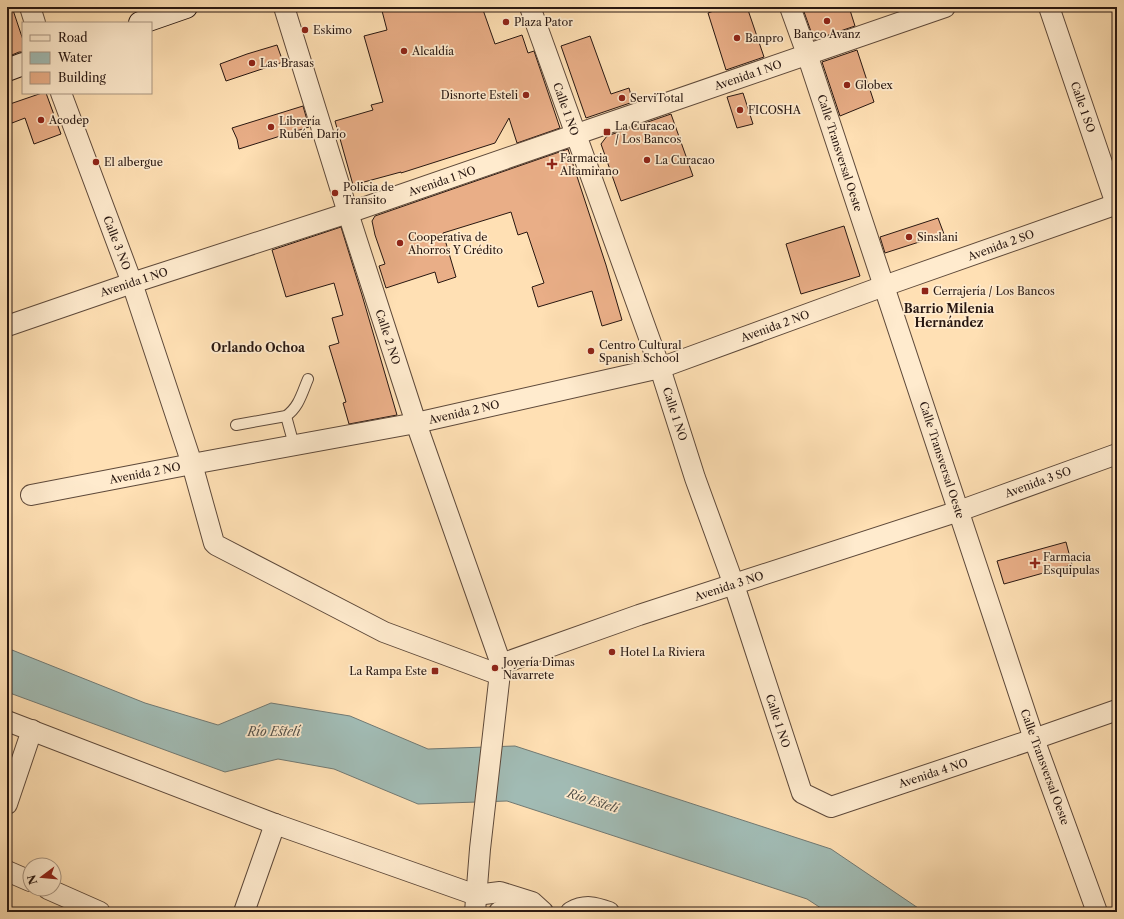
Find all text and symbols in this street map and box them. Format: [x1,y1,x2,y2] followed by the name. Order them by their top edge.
[514,15,573,29] place label: Plaza Pator
[822,16,832,26] marker: Banco Avanz
[501,17,511,27] marker: Plaza Pator
[22,22,152,94] legend
[313,23,352,37] place label: Eskimo
[300,25,310,35] marker: Eskimo
[794,27,861,41] place label: Banco Avanz
[58,30,88,45] text: Road
[745,31,784,45] place label: Banpro
[732,33,742,43] marker: Banpro
[411,44,454,58] place label: Alcaldía
[399,46,409,56] marker: Alcaldía
[57,50,92,65] text: Water
[260,56,314,70] place label: Las Brasas
[711,57,784,93] street label: Avenida 1 NO
[247,58,257,68] marker: Las Brasas
[58,70,106,85] text: Building
[855,78,893,92] place label: Globex
[550,80,582,138] street label: Calle 1 NO
[842,80,852,90] marker: Globex
[1068,80,1098,134] street label: Calle 1 SO
[441,88,519,102] place label: Disnorte Esteli
[521,90,531,100] marker: Disnorte Esteli
[630,91,684,105] place label: ServiTotal
[617,93,627,103] marker: ServiTotal
[814,93,866,213] street label: Calle Transversal Oeste
[748,103,802,117] place label: FICOSHA
[735,105,745,115] marker: FICOSHA
[48,113,89,127] place label: Acodep
[279,114,346,141] place label: Librería Rubén Darío
[36,115,46,125] marker: Acodep
[615,119,681,146] place label: La Curacao / Los Bancos
[266,122,276,132] marker: Librería Rubén Darío
[602,127,612,137] marker: La Curacao / Los Bancos
[559,151,619,178] place label: Farmacia Altamirano
[655,153,715,167] place label: La Curacao
[104,155,163,169] place label: El albergue
[642,155,652,165] marker: La Curacao
[91,157,101,167] marker: El albergue
[547,159,557,169] marker: Farmacia Altamirano
[405,163,478,199] street label: Avenida 1 NO
[343,180,394,207] place label: Policia de Transito
[330,188,340,198] marker: Policia de Transito
[100,214,134,272] street label: Calle 3 NO
[965,226,1036,264] street label: Avenida 2 SO
[407,230,503,257] place label: Cooperativa de Ahorros Y Crédito
[917,230,959,244] place label: Sinslani
[904,232,914,242] marker: Sinslani
[395,238,405,248] marker: Cooperativa de Ahorros Y Crédito
[97,264,170,300] street label: Avenida 1 NO
[933,284,1055,298] place label: Cerrajería / Los Bancos
[920,286,930,296] marker: Cerrajería / Los Bancos
[904,301,995,330] district label: Barrio Milenia Hernández
[738,307,811,345] street label: Avenida 2 NO
[372,308,404,366] street label: Calle 2 NO
[599,338,682,365] place label: Centro Cultural Spanish School
[211,340,306,355] district label: Orlando Ochoa
[586,346,596,356] marker: Centro Cultural Spanish School
[660,385,690,443] street label: Calle 1 NO
[426,397,501,427] street label: Avenida 2 NO
[916,400,968,520] street label: Calle Transversal Oeste
[107,459,182,487] street label: Avenida 2 NO
[1002,464,1073,501] street label: Avenida 3 SO
[1043,550,1100,577] place label: Farmacia Esquipulas
[1030,558,1040,568] marker: Farmacia Esquipulas
[692,568,765,604] street label: Avenida 3 NO
[620,645,705,659] place label: Hotel La Riviera
[607,647,617,657] marker: Hotel La Riviera
[501,655,575,682] place label: Joyería Dimas Navarrete
[490,663,500,673] marker: Joyería Dimas Navarrete
[349,664,427,678] place label: La Rampa Este
[430,666,440,676] marker: La Rampa Este
[763,692,793,750] street label: Calle 1 NO
[1017,707,1073,827] street label: Calle Transversal Oeste
[247,724,301,739] water label: Río Estelí
[896,755,970,791] street label: Avenida 4 NO
[565,785,622,816] water label: Río Estelí
[22,857,62,897] north arrow
[24,873,40,886] text: N

